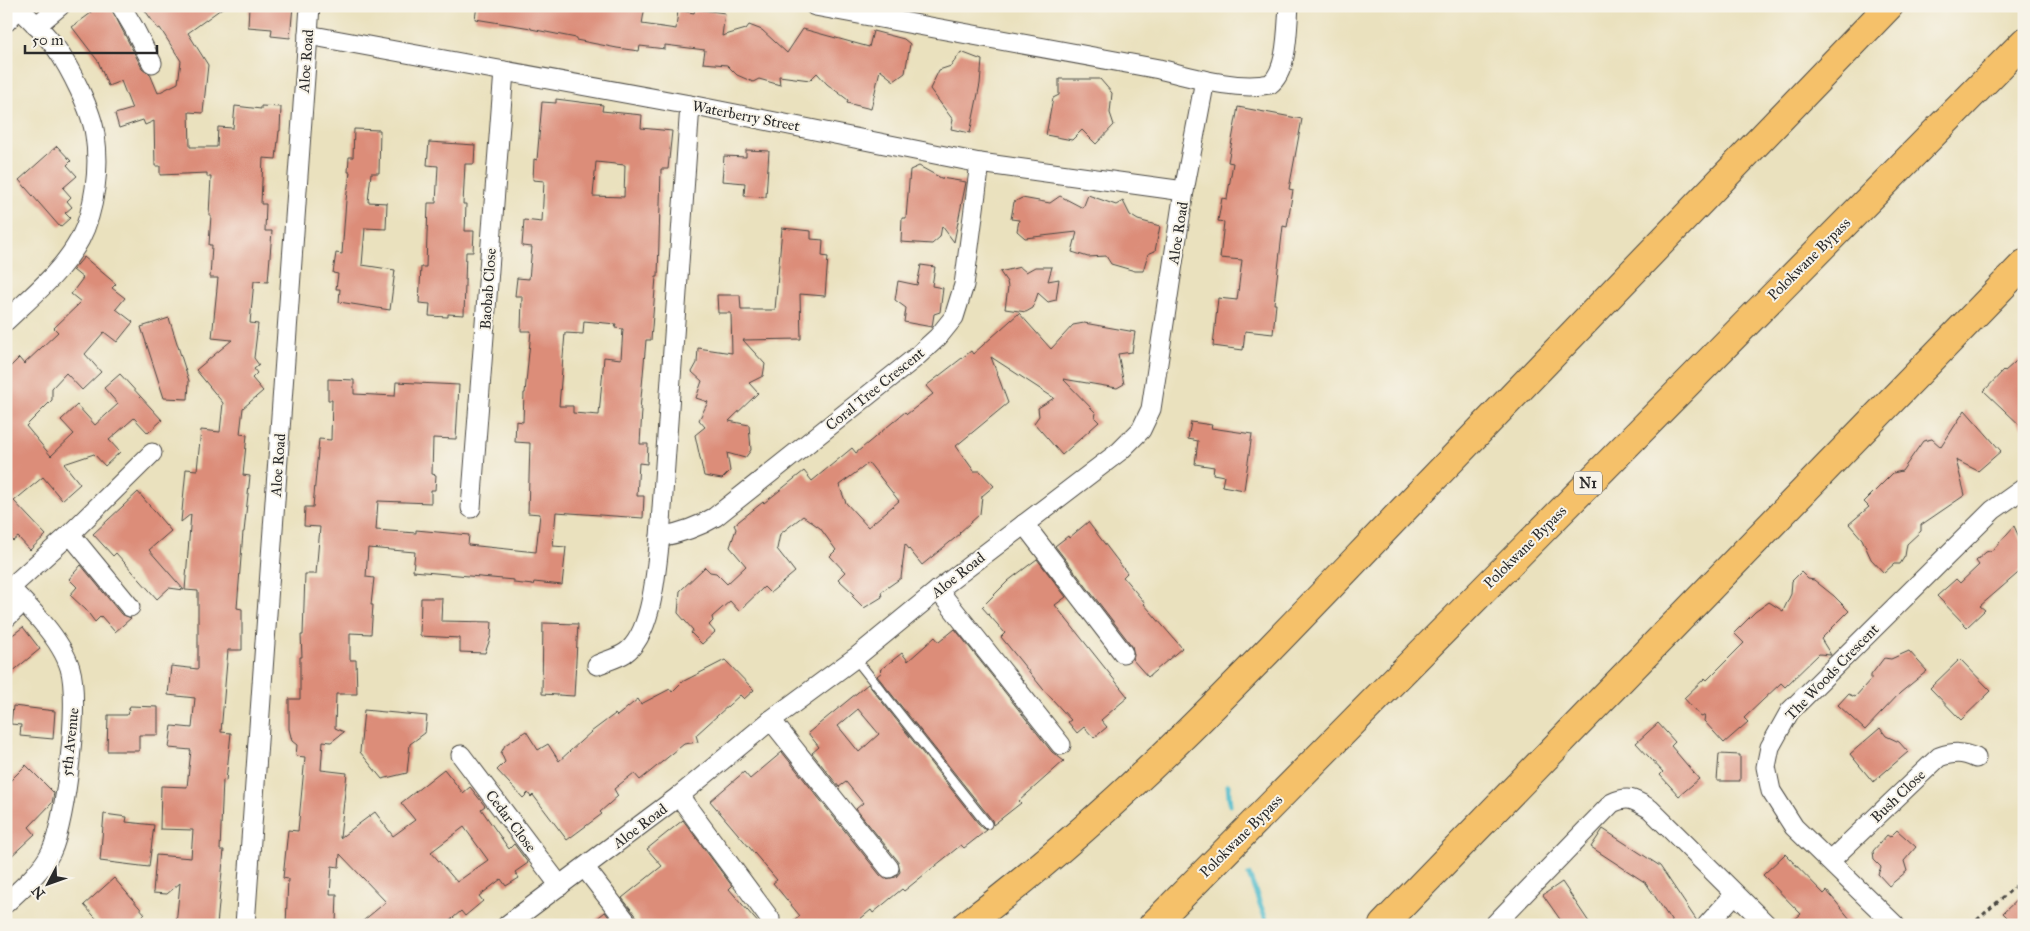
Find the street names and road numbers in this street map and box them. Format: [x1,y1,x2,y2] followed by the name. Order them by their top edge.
[295,28,317,94] street label: Aloe Road
[691,97,802,135] street label: Waterberry Street
[1164,200,1192,267] street label: Aloe Road
[1764,214,1854,304] street label: Polokwane Bypass
[476,248,500,330] street label: Baobab Close
[822,343,928,434] street label: Coral Tree Crescent
[267,432,289,498] street label: Aloe Road
[1574,472,1602,494] road number: N1
[1480,502,1570,592] street label: Polokwane Bypass
[927,548,989,602] street label: Aloe Road
[1782,620,1883,724] street label: The Woods Crescent
[57,707,83,777] street label: 5th Avenue
[1867,766,1929,826] street label: Bush Close
[482,787,540,855] street label: Cedar Close
[1196,791,1286,881] street label: Polokwane Bypass
[609,800,671,853] street label: Aloe Road

